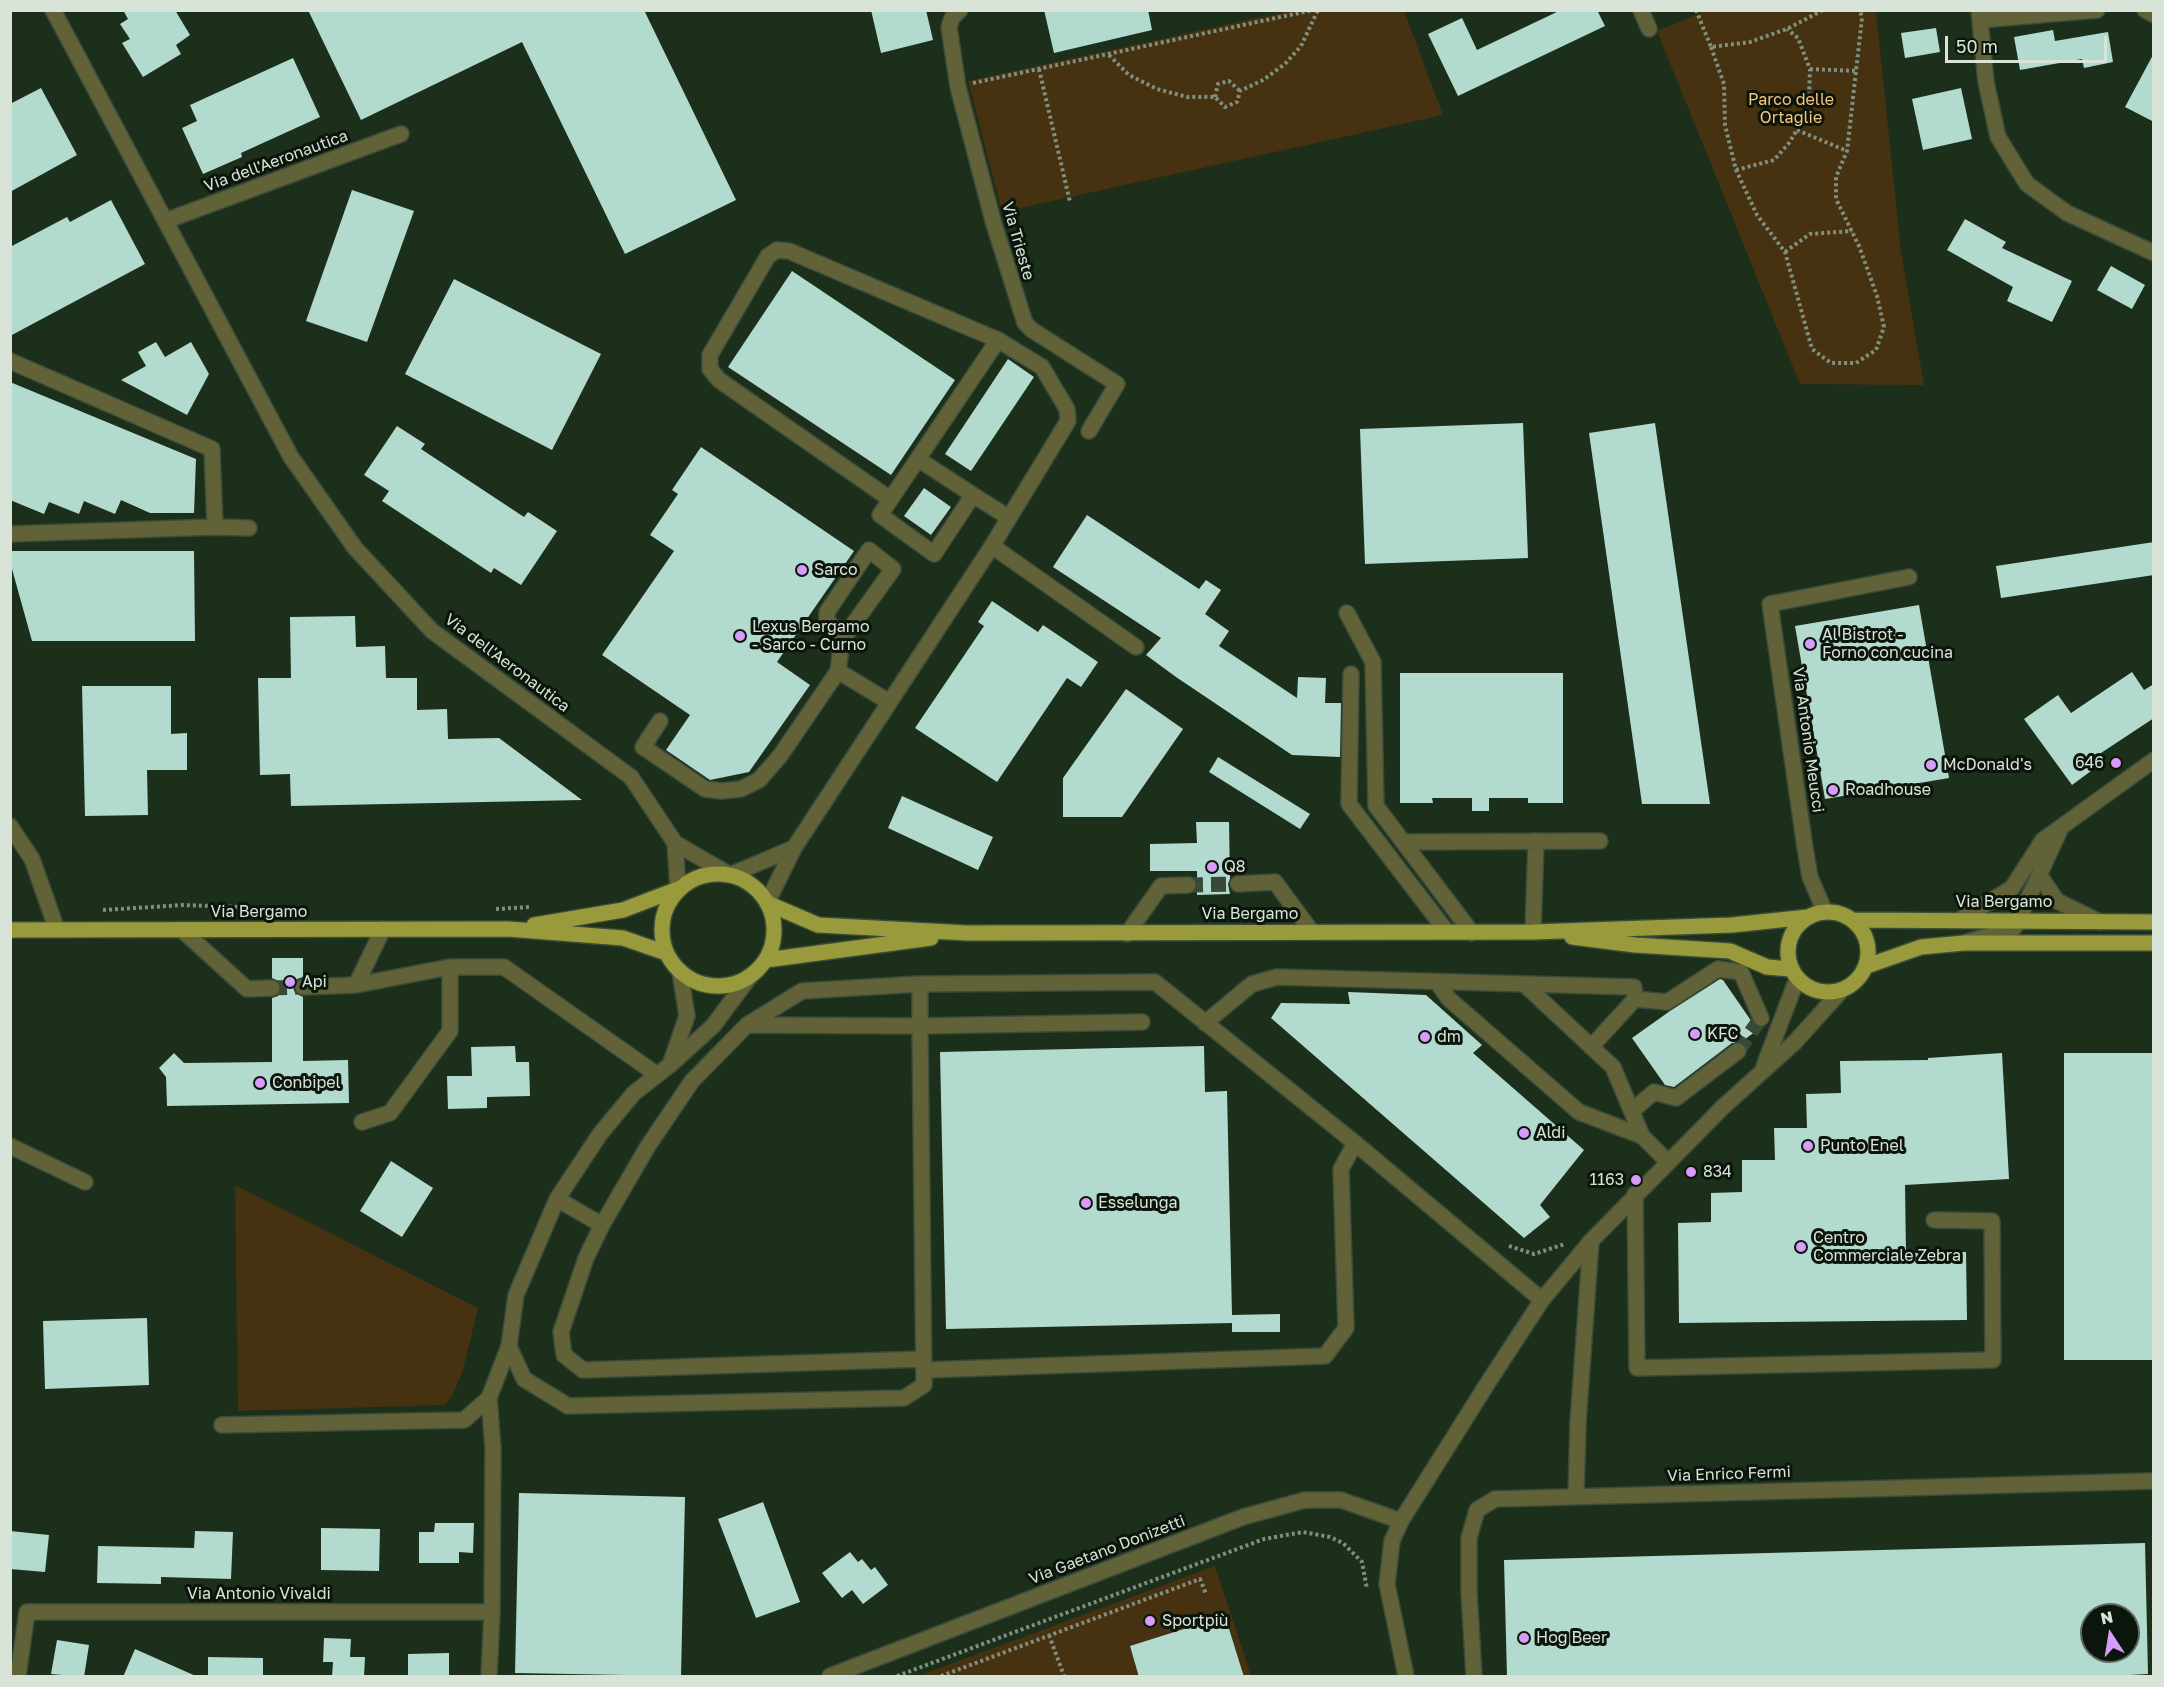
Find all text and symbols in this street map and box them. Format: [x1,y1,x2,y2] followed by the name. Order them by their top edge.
[1948,24,2110,62] scale bar
[1956,35,1998,57] text: 50 m
[1748,90,1834,128] park label: Parco delle Ortaglie
[202,126,350,196] street label: Via dell'Aeronautica
[998,200,1038,282] street label: Via Trieste
[814,560,858,580] place label: Sarco
[795,563,809,577] marker: Sarco
[441,610,573,716] street label: Via dell'Aeronautica
[752,617,870,655] place label: Lexus Bergamo - Sarco - Curno
[1822,625,1953,663] place label: Al Bistrot - Forno con cucina
[733,629,747,643] marker: Lexus Bergamo - Sarco - Curno
[1803,637,1817,651] marker: Al Bistrot - Forno con cucina
[1788,666,1828,814] street label: Via Antonio Meucci
[2075,753,2104,773] place label: 646
[1943,755,2032,775] place label: McDonald's
[2109,756,2123,770] marker: 646
[1924,758,1938,772] marker: McDonald's
[1845,780,1931,800] place label: Roadhouse
[1826,783,1840,797] marker: Roadhouse
[1224,857,1246,877] place label: Q8
[1205,860,1219,874] marker: Q8
[1956,892,2052,912] street label: Via Bergamo
[211,902,307,922] street label: Via Bergamo
[1202,904,1298,924] street label: Via Bergamo
[302,972,327,992] place label: Api
[283,975,297,989] marker: Api
[1707,1024,1738,1044] place label: KFC
[1437,1027,1461,1047] place label: dm
[1688,1027,1702,1041] marker: KFC
[1418,1030,1432,1044] marker: dm
[272,1073,341,1093] place label: Conbipel
[253,1076,267,1090] marker: Conbipel
[1536,1123,1565,1143] place label: Aldi
[1517,1126,1531,1140] marker: Aldi
[1820,1136,1904,1156] place label: Punto Enel
[1801,1139,1815,1153] marker: Punto Enel
[1703,1162,1732,1182] place label: 834
[1684,1165,1698,1179] marker: 834
[1589,1170,1624,1190] place label: 1163
[1629,1173,1643,1187] marker: 1163
[1098,1193,1178,1213] place label: Esselunga
[1079,1196,1093,1210] marker: Esselunga
[1813,1228,1961,1266] place label: Centro Commerciale Zebra
[1794,1240,1808,1254] marker: Centro Commerciale Zebra
[1667,1462,1791,1486] street label: Via Enrico Fermi
[1026,1511,1188,1589] street label: Via Gaetano Donizetti
[187,1584,331,1604] street label: Via Antonio Vivaldi
[2080,1603,2140,1663] north arrow
[2099,1606,2115,1628] text: N
[1162,1611,1228,1631] place label: Sportpiù
[1143,1614,1157,1628] marker: Sportpiù
[1536,1628,1607,1648] place label: Hog Beer
[1517,1631,1531,1645] marker: Hog Beer

